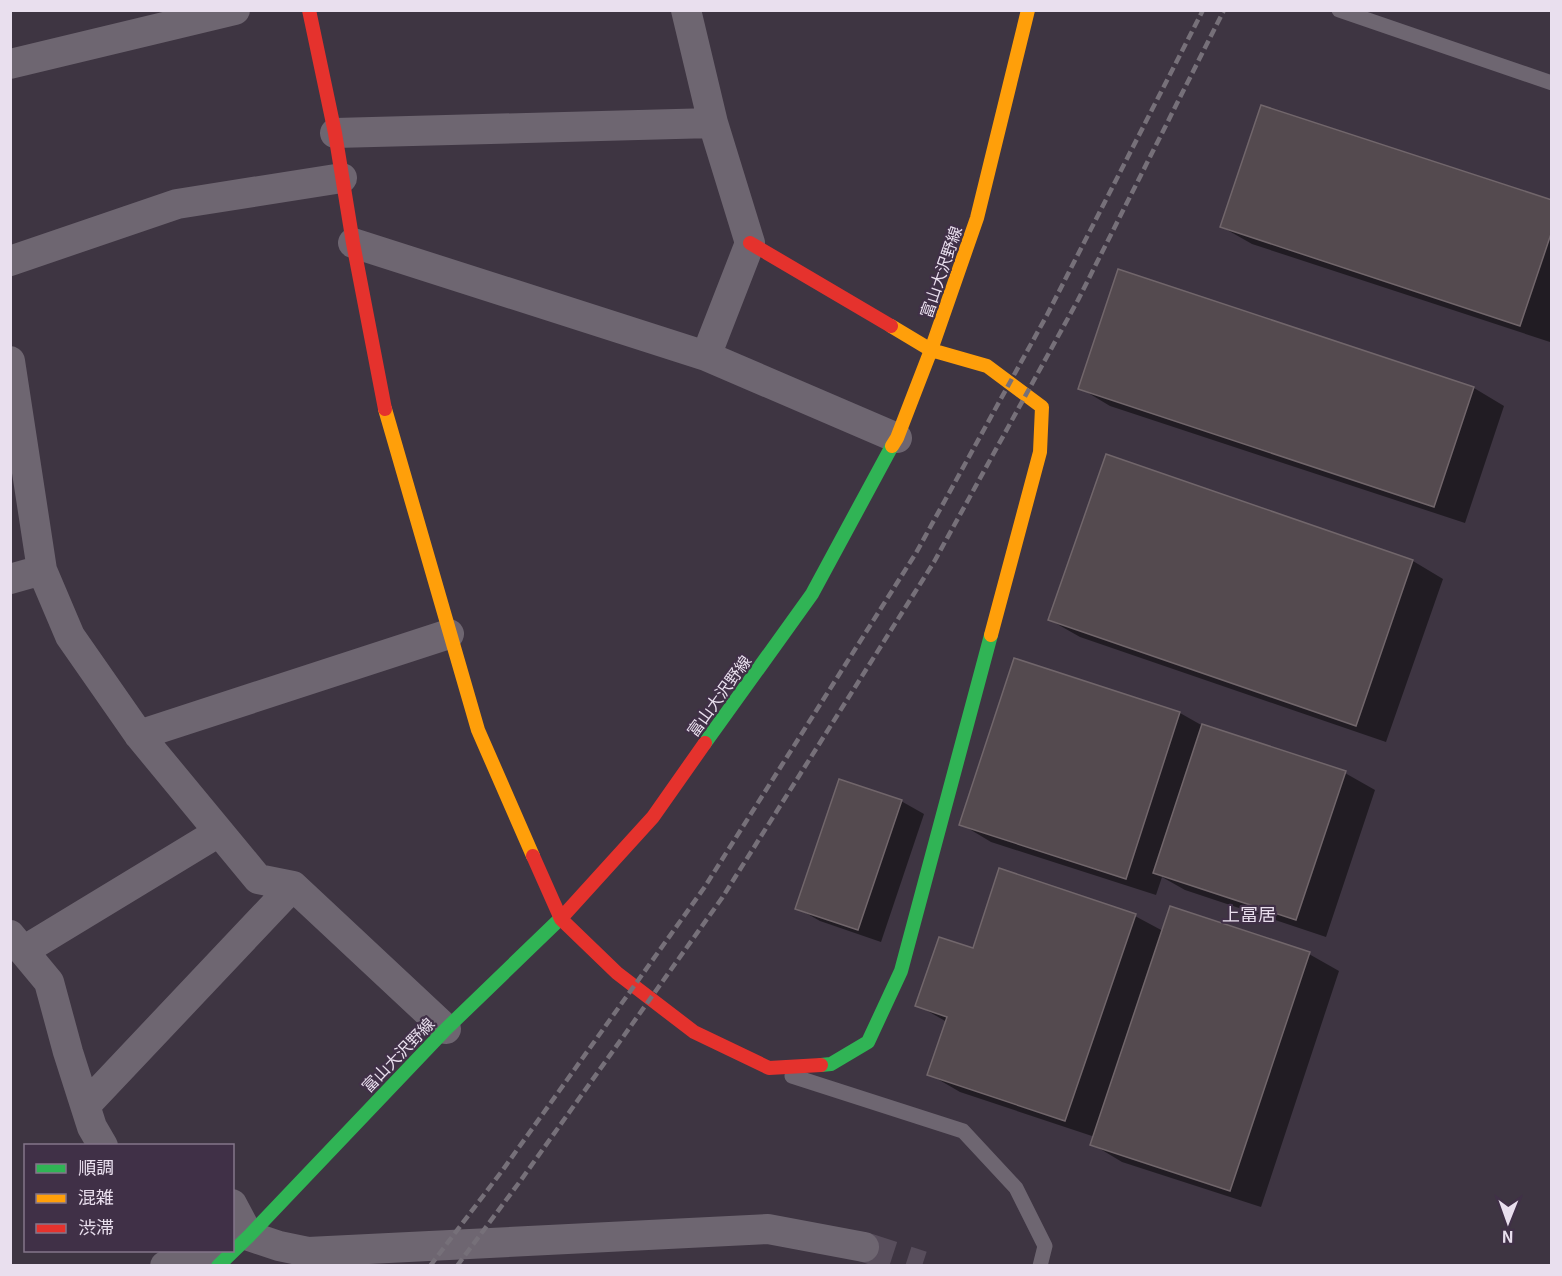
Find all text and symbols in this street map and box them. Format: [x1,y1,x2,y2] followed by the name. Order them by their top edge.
[913,222,967,321] street label: 富山大沢野線
[680,650,756,741] street label: 富山大沢野線
[1222,900,1276,926] district label: 上冨居
[355,1011,439,1097] street label: 富山大沢野線
[24,1144,234,1252] legend
[78,1153,114,1179] text: 順調
[78,1183,114,1209] text: 混雑
[1478,1192,1538,1252] north arrow
[78,1213,114,1239] text: 渋滞
[1502,1226,1514,1250] text: N

